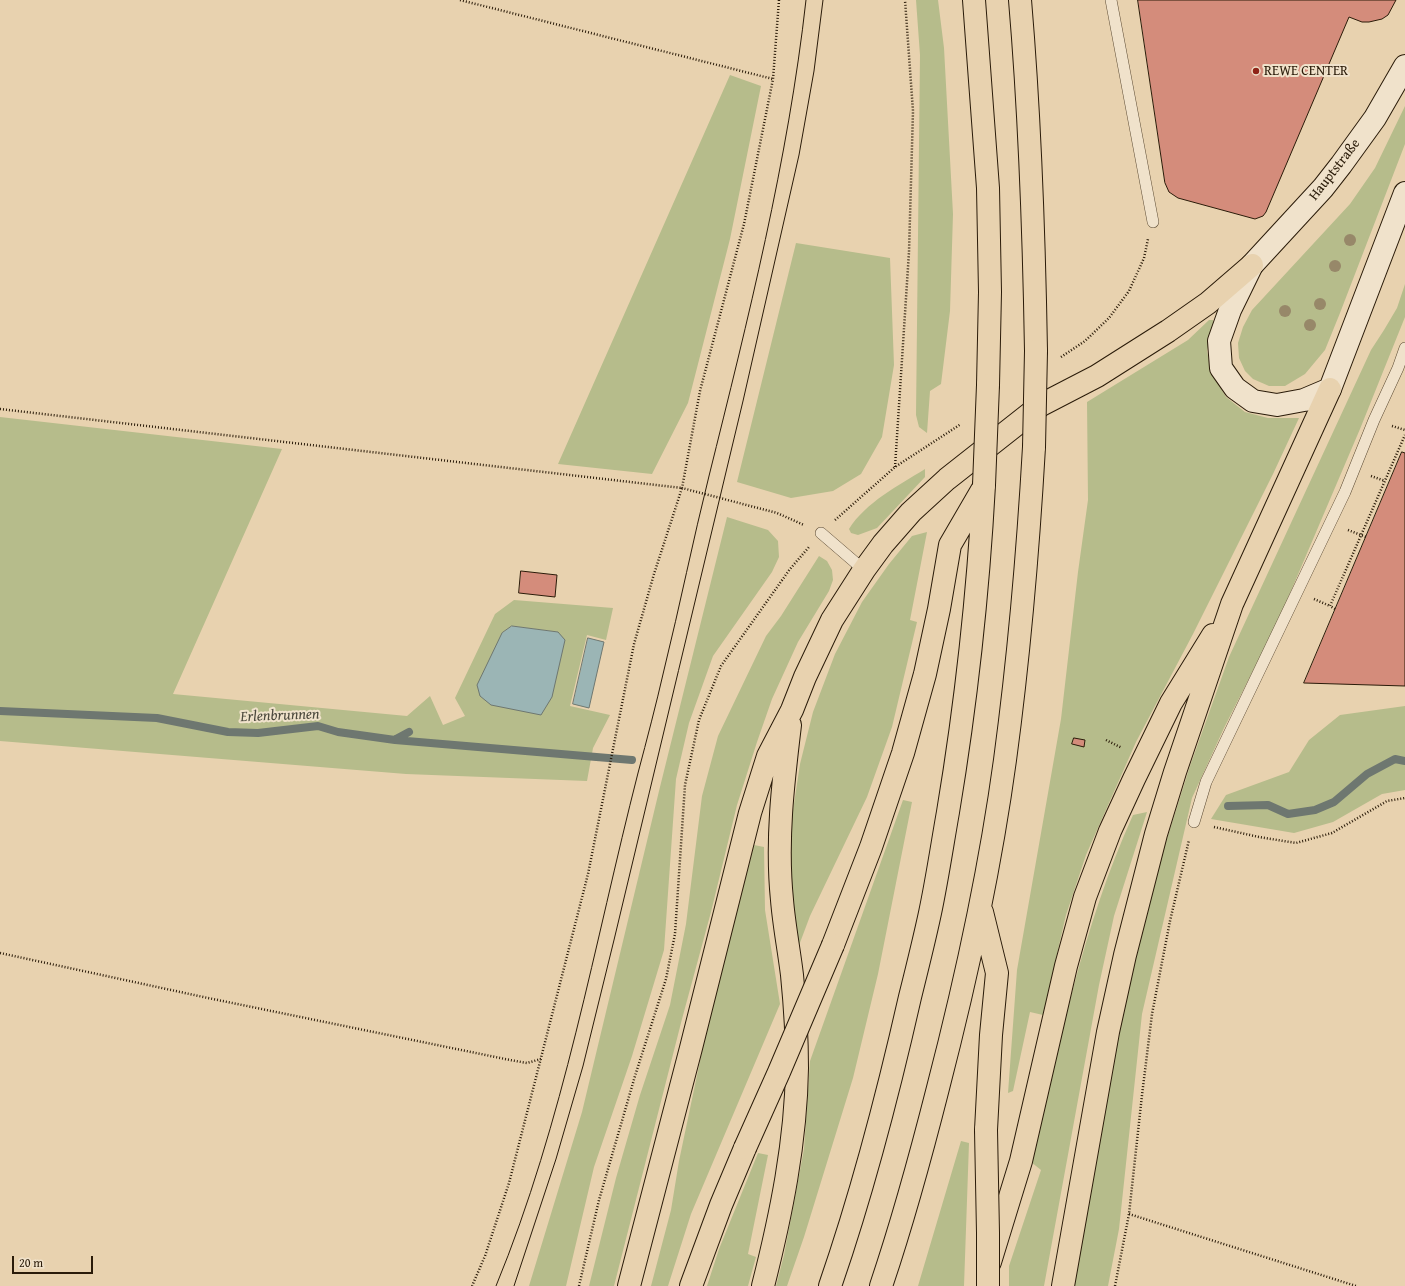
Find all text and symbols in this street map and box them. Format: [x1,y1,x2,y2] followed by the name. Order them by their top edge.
[1264,63,1348,79] place label: REWE CENTER
[1251,66,1261,76] marker: REWE CENTER
[1306,136,1364,204] street label: Hauptstraße
[240,706,320,726] water label: Erlenbrunnen
[14,1248,95,1274] scale bar
[19,1254,43,1271] text: 20 m

